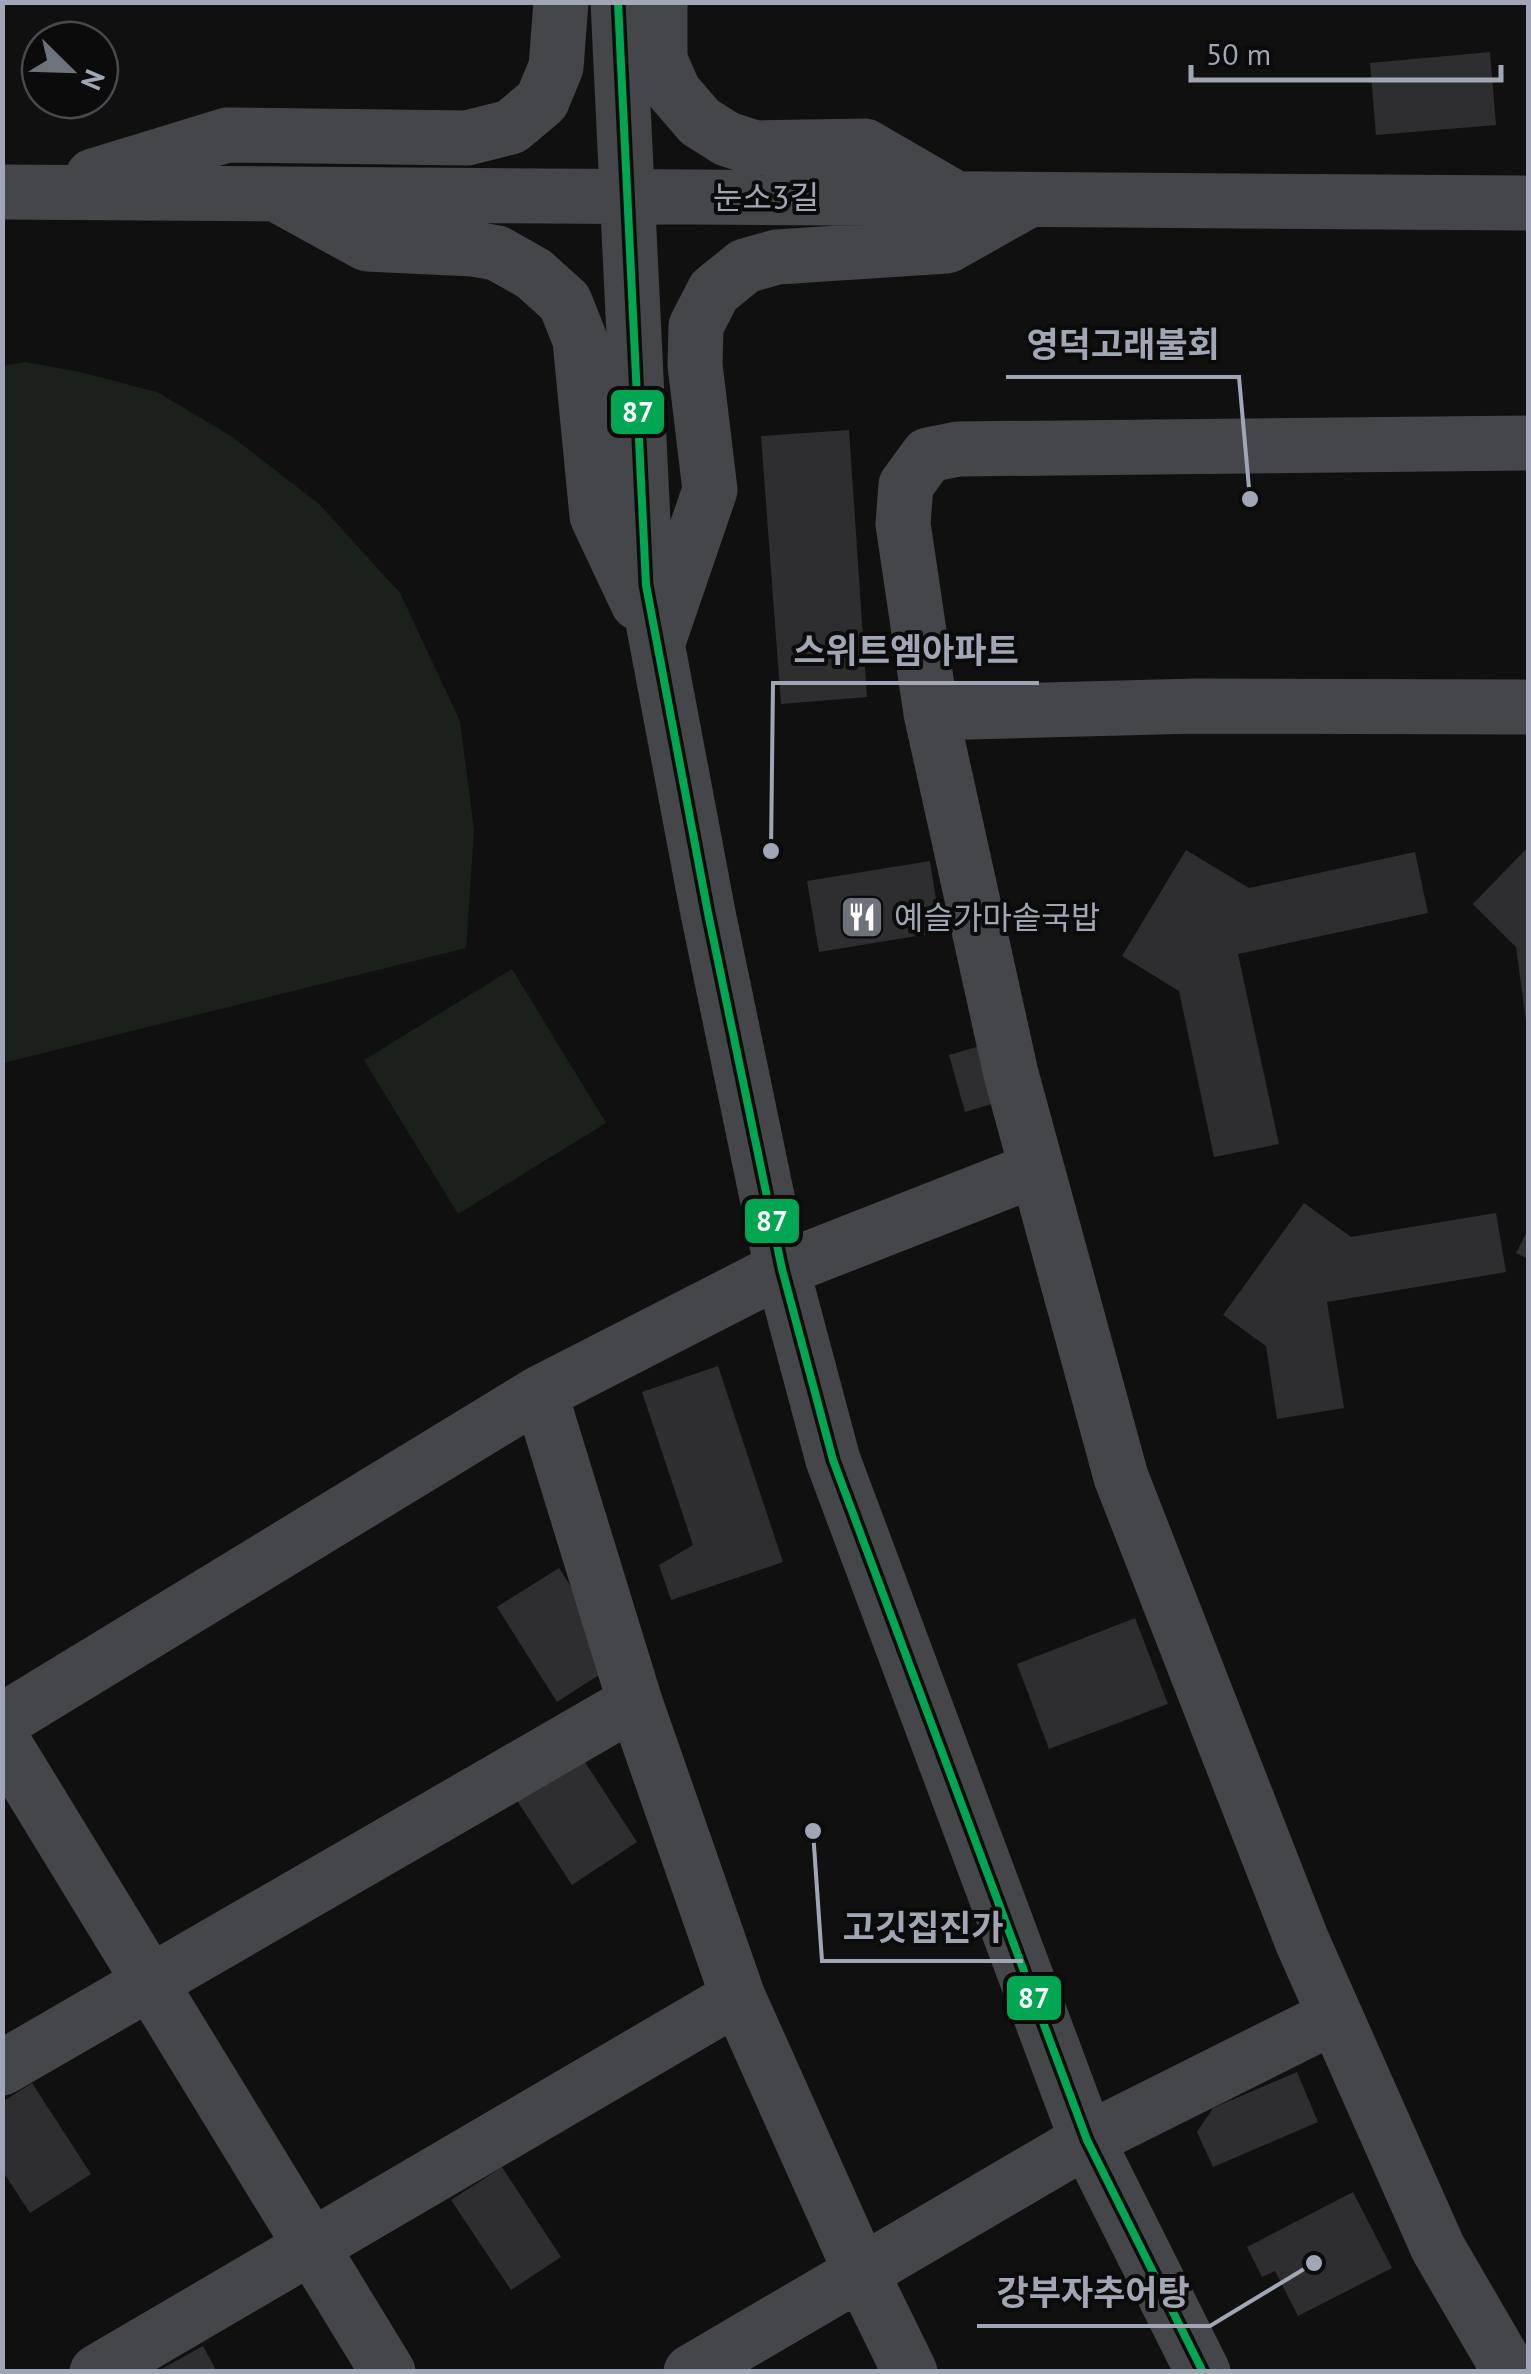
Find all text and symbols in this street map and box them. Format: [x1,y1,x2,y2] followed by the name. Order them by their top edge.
[20,20,120,120] north arrow
[1191,20,1501,82] scale bar
[1206,34,1271,73] text: 50 m
[73,64,114,96] text: N
[713,176,819,218] street label: 눈소3길
[1006,312,1239,377] callout: 영덕고래불회
[1026,321,1220,367] text: 영덕고래불회
[609,388,666,436] line badge: 87
[622,393,654,430] text: 87
[773,618,1039,683] callout: 스위트엠아파트
[793,627,1019,673] text: 스위트엠아파트
[839,894,885,940] restaurant icon: 예슬가마솥국밥
[894,896,1100,938] place label: 예슬가마솥국밥
[743,1197,801,1245] line badge: 87
[756,1202,788,1239] text: 87
[822,1896,1023,1961] callout: 고깃집진가
[842,1904,1004,1950] text: 고깃집진가
[1005,1974,1063,2022] line badge: 87
[1018,1979,1050,2016] text: 87
[977,2261,1210,2326] callout: 강부자추어탕
[996,2269,1190,2315] text: 강부자추어탕

